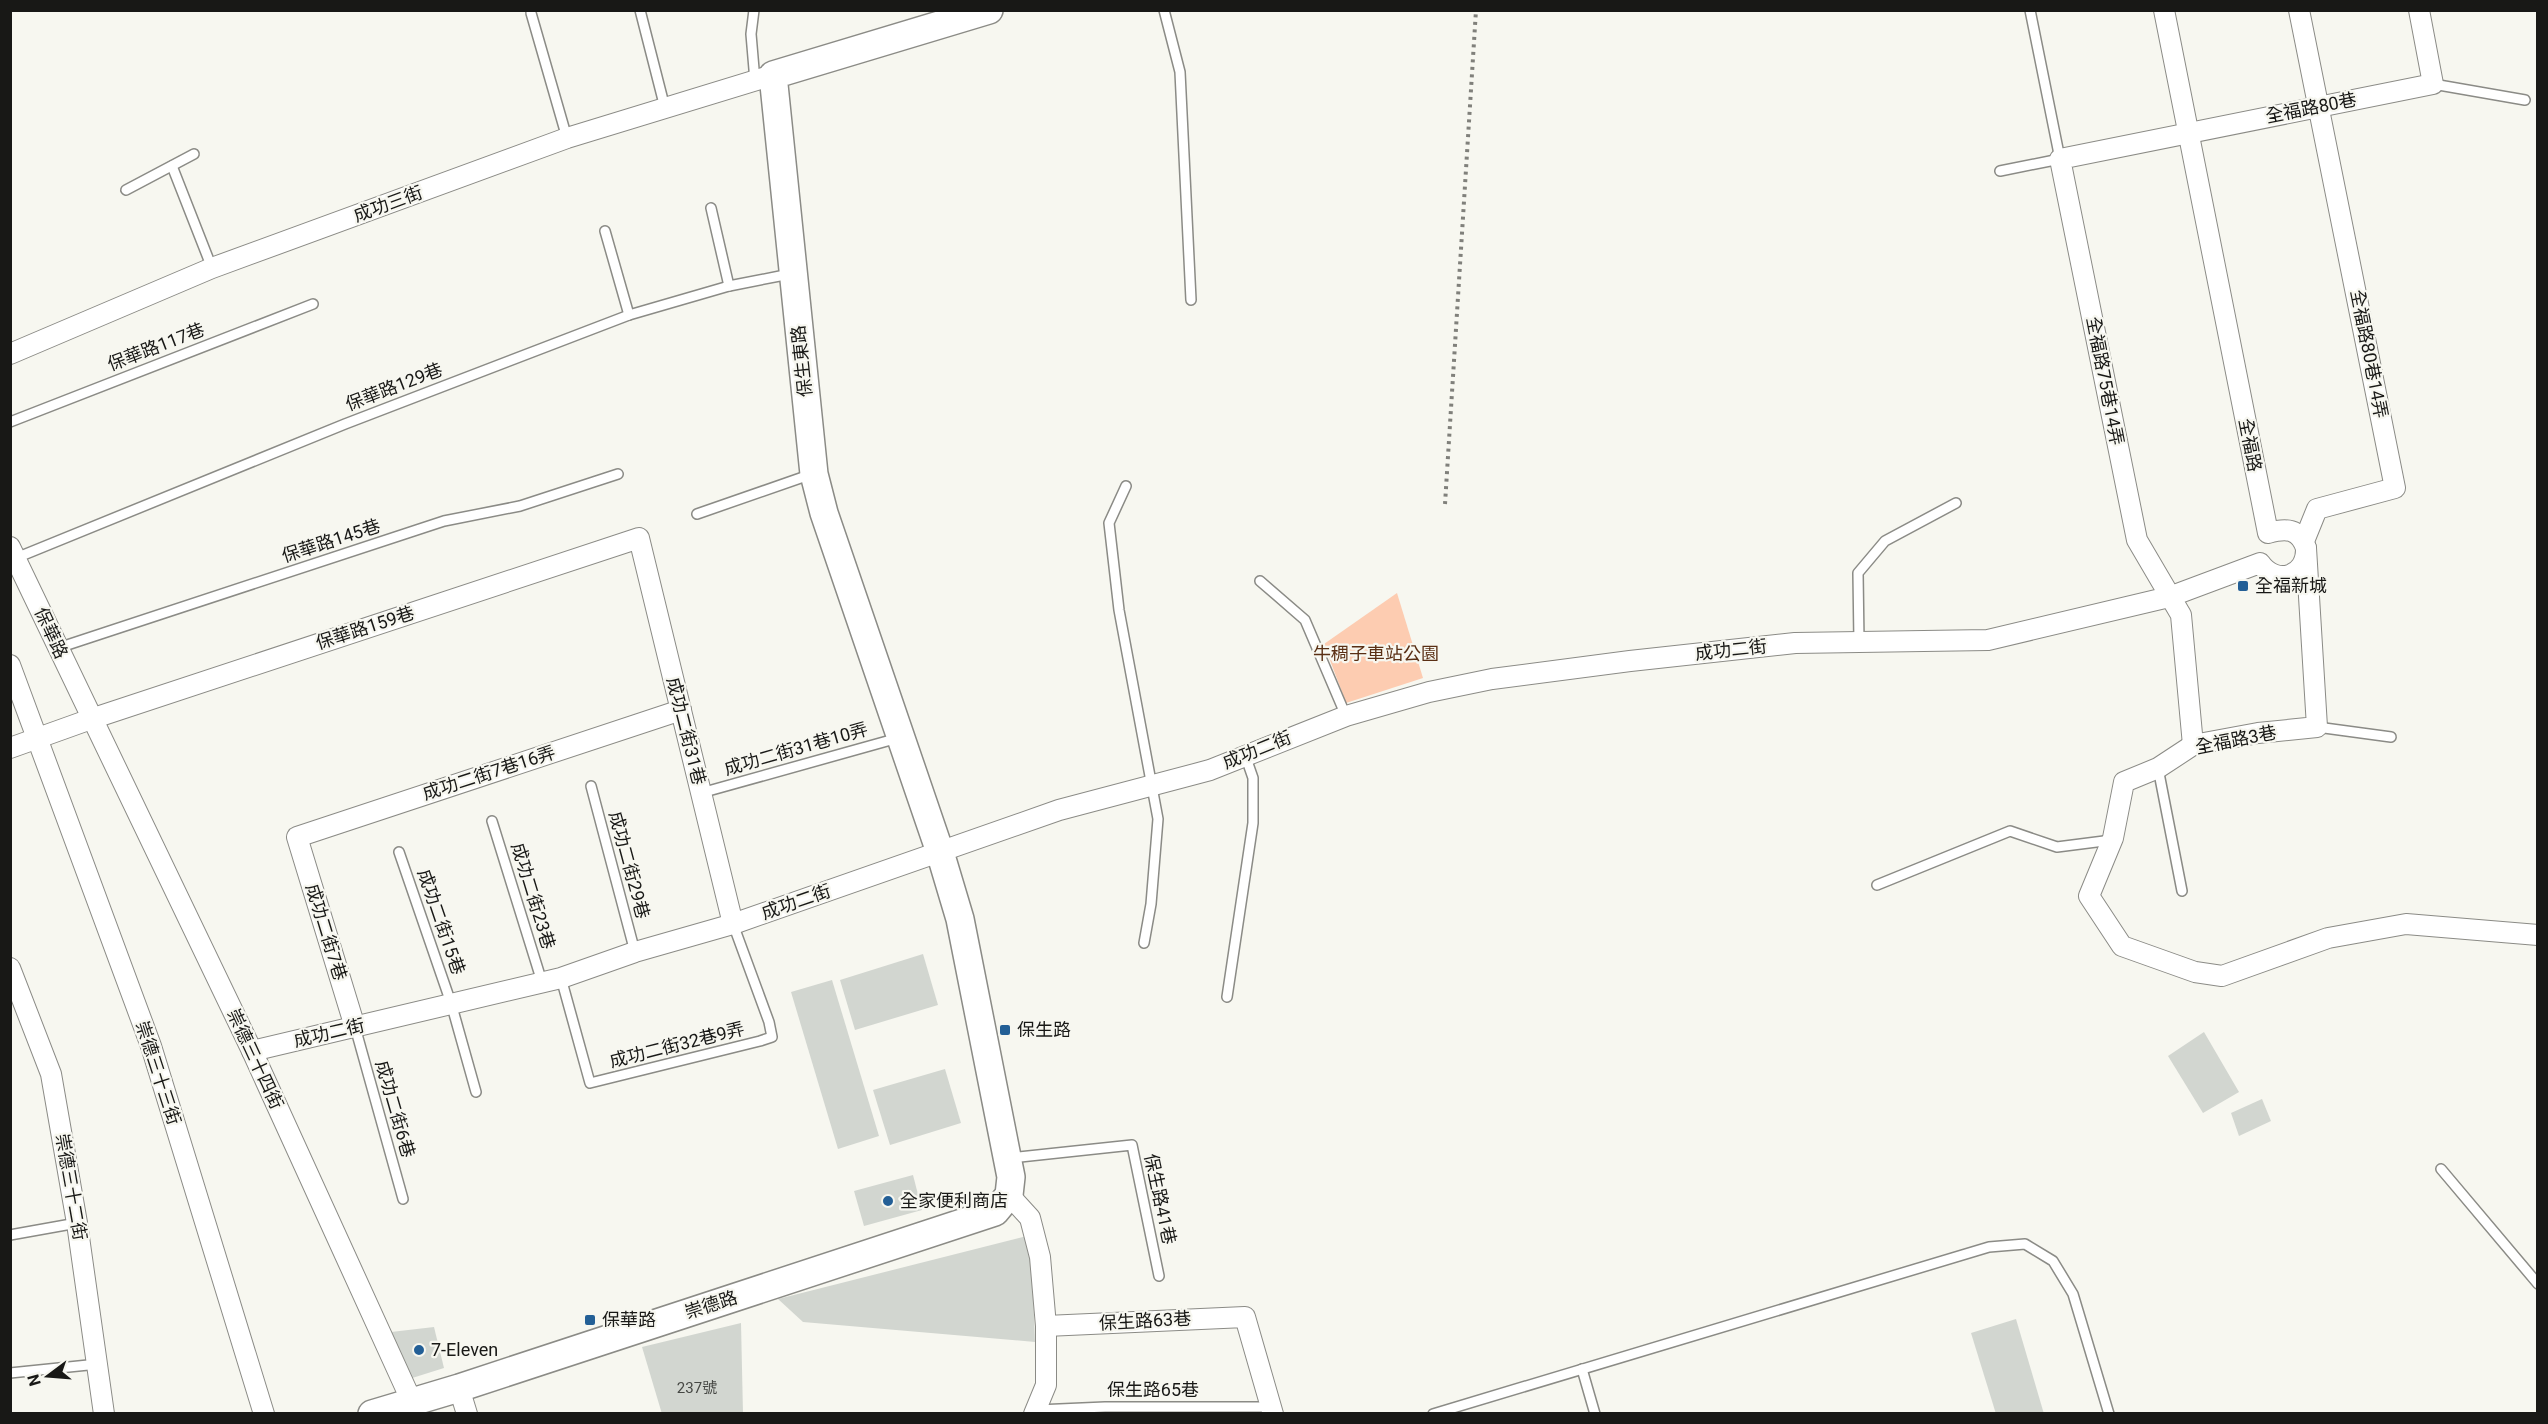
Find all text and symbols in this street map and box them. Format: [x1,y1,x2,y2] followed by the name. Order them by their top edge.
[2264,88,2358,127] street label: 全福路80巷
[350,181,425,226] street label: 成功三街
[2347,288,2392,420] street label: 全福路80巷14弄
[2083,315,2128,447] street label: 全福路75巷14弄
[104,318,207,375] street label: 保華路117巷
[787,324,816,398] street label: 保生東路
[342,358,445,415] street label: 保華路129巷
[2235,416,2266,473] street label: 全福路
[279,515,383,566] street label: 保華路145巷
[2255,575,2327,596] place label: 全福新城
[2236,579,2250,593] marker: 全福新城
[313,602,417,653] street label: 保華路159巷
[31,604,72,662] street label: 保華路
[1694,635,1768,664] street label: 成功二街
[1313,643,1439,664] park label: 牛稠子車站公園
[663,675,710,787] street label: 成功二街31巷
[722,718,870,779] street label: 成功二街31巷10弄
[2194,721,2278,758] street label: 全福路3巷
[1220,726,1294,773] street label: 成功二街
[420,741,558,804] street label: 成功二街7巷16弄
[605,809,654,921] street label: 成功二街29巷
[507,840,560,952] street label: 成功二街23巷
[414,866,469,977] street label: 成功二街15巷
[758,880,833,923] street label: 成功二街
[302,881,351,983] street label: 成功二街7巷
[223,1005,288,1112] street label: 崇德三十四街
[291,1014,366,1051] street label: 成功二街
[132,1018,185,1127] street label: 崇德三十三街
[607,1018,747,1071] street label: 成功二街32巷9弄
[1017,1019,1071,1040] place label: 保生路
[998,1023,1012,1037] marker: 保生路
[372,1058,419,1160] street label: 成功二街6巷
[52,1132,91,1242] street label: 崇德三十二街
[1141,1152,1180,1246] street label: 保生路41巷
[900,1190,1008,1211] place label: 全家便利商店
[881,1194,895,1208] marker: 全家便利商店
[682,1286,740,1323] street label: 崇德路
[1098,1308,1192,1333] street label: 保生路63巷
[602,1309,656,1330] place label: 保華路
[583,1313,597,1327] marker: 保華路
[431,1339,498,1360] place label: 7-Eleven
[412,1343,426,1357] marker: 7-Eleven
[18,1346,78,1406] north arrow
[23,1372,45,1388] text: N
[677,1379,717,1397] house number: 237號
[1107,1379,1199,1400] street label: 保生路65巷

